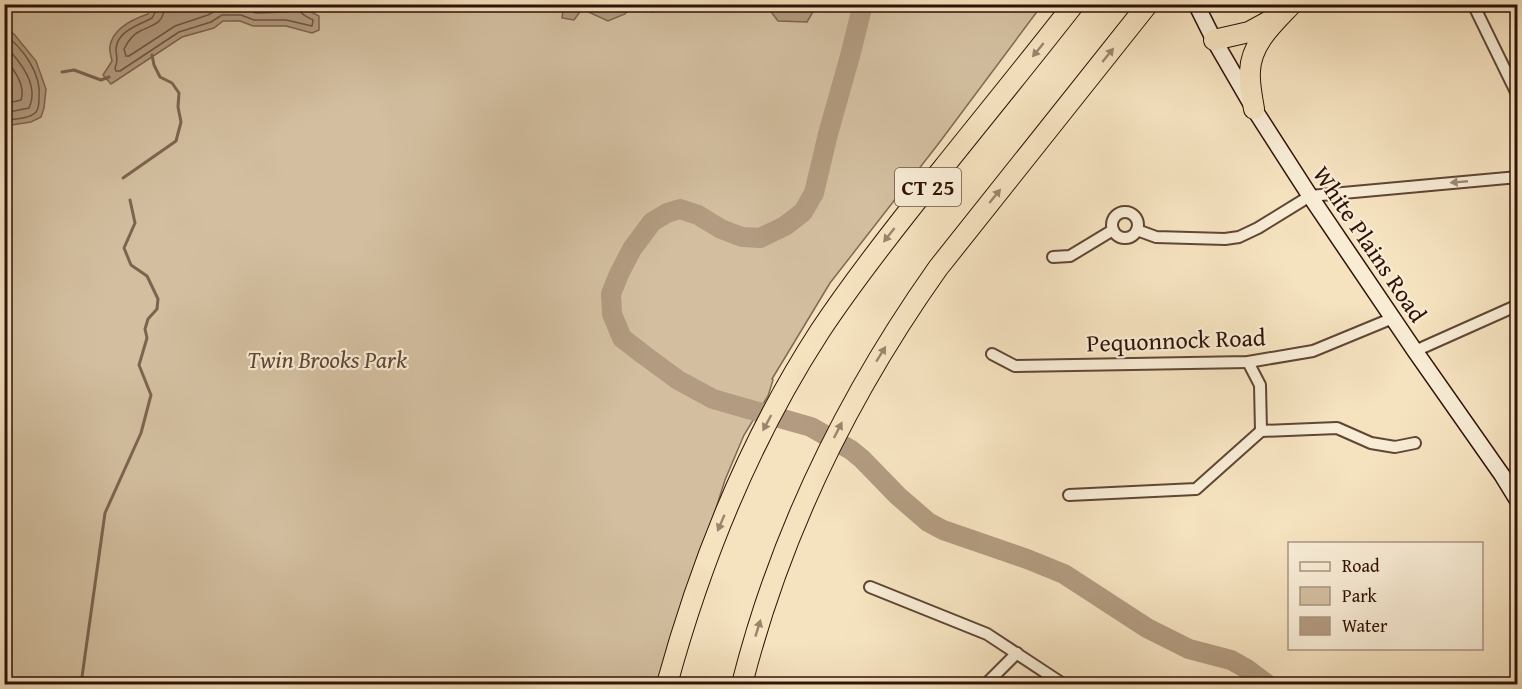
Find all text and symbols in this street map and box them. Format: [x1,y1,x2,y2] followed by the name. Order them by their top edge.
[1031,42,1044,58] one-way arrow
[1102,47,1114,62] one-way arrow
[1305,159,1435,329] street label: White Plains Road
[895,168,961,206] road number: CT 25
[1450,177,1469,187] one-way arrow
[988,188,1001,204] one-way arrow
[883,227,896,243] one-way arrow
[1086,319,1266,361] street label: Pequonnock Road
[247,342,407,377] park label: Twin Brooks Park
[875,346,886,362] one-way arrow
[762,415,772,432] one-way arrow
[833,422,843,439] one-way arrow
[716,514,725,532] one-way arrow
[1288,542,1483,650] legend
[1342,552,1380,579] text: Road
[1342,582,1378,609] text: Park
[1342,612,1388,639] text: Water
[754,619,763,637] one-way arrow

